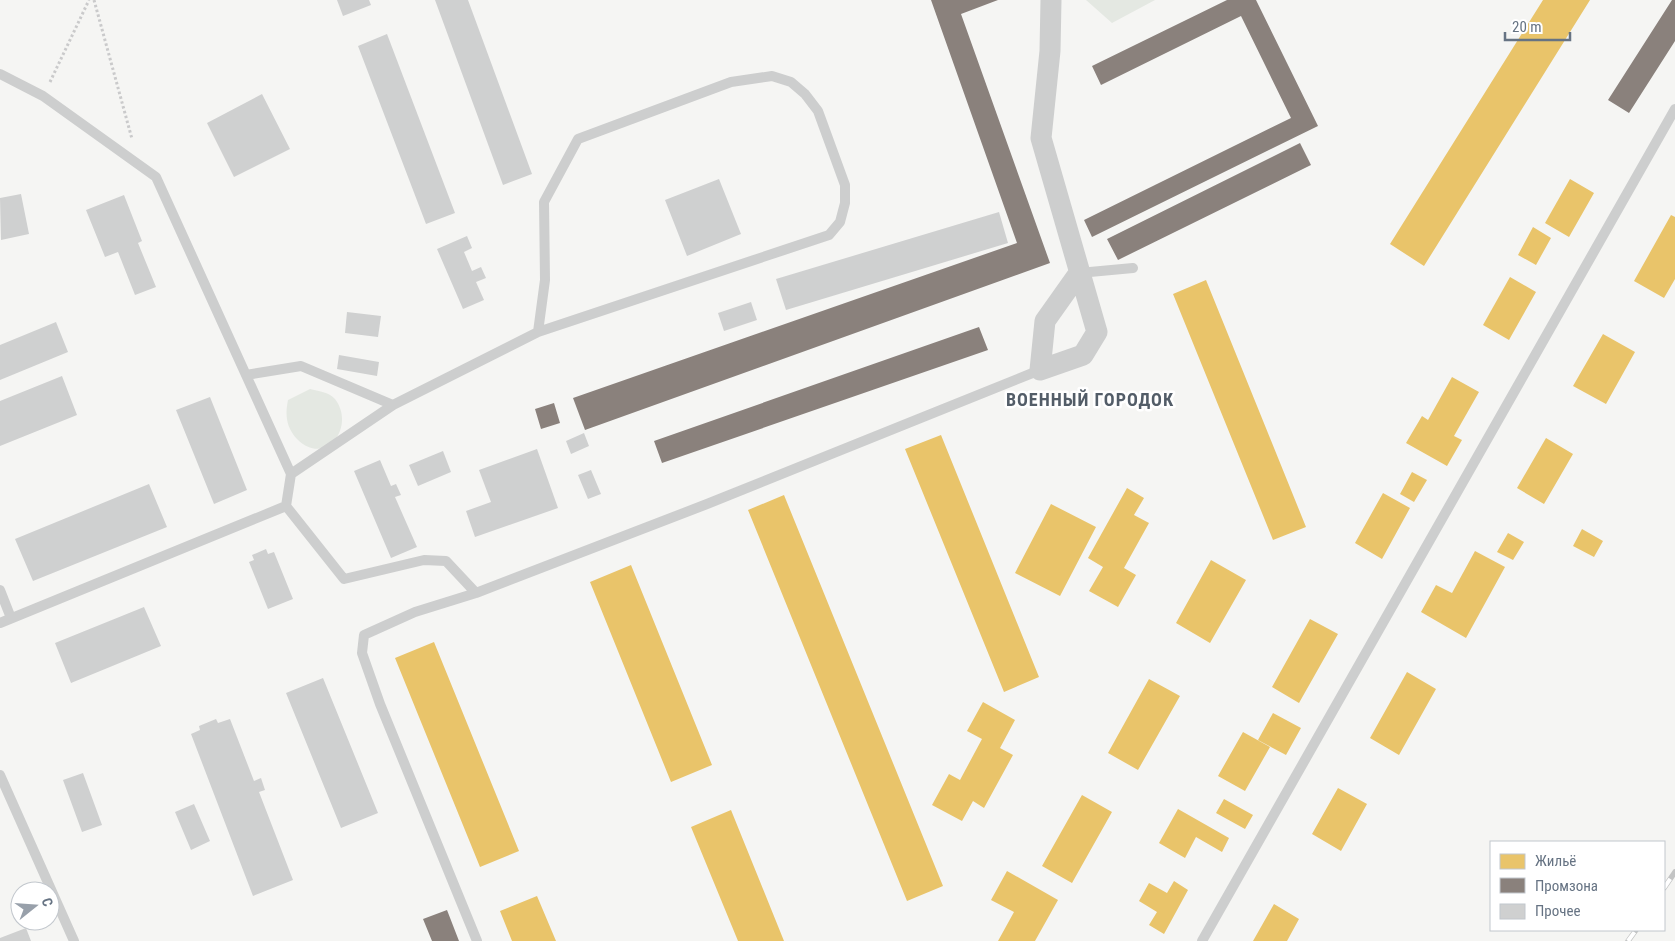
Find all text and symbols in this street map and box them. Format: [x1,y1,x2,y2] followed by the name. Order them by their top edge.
[1505,10,1570,42] scale bar
[1512,18,1542,36] text: 20 m
[1006,389,1174,410] district label: ВОЕННЫЙ ГОРОДОК
[1490,841,1665,931] legend
[1535,852,1576,870] text: Жильё
[1535,877,1598,895] text: Промзона
[10,881,60,931] north arrow
[39,896,56,908] text: С
[1535,902,1581,920] text: Прочее

